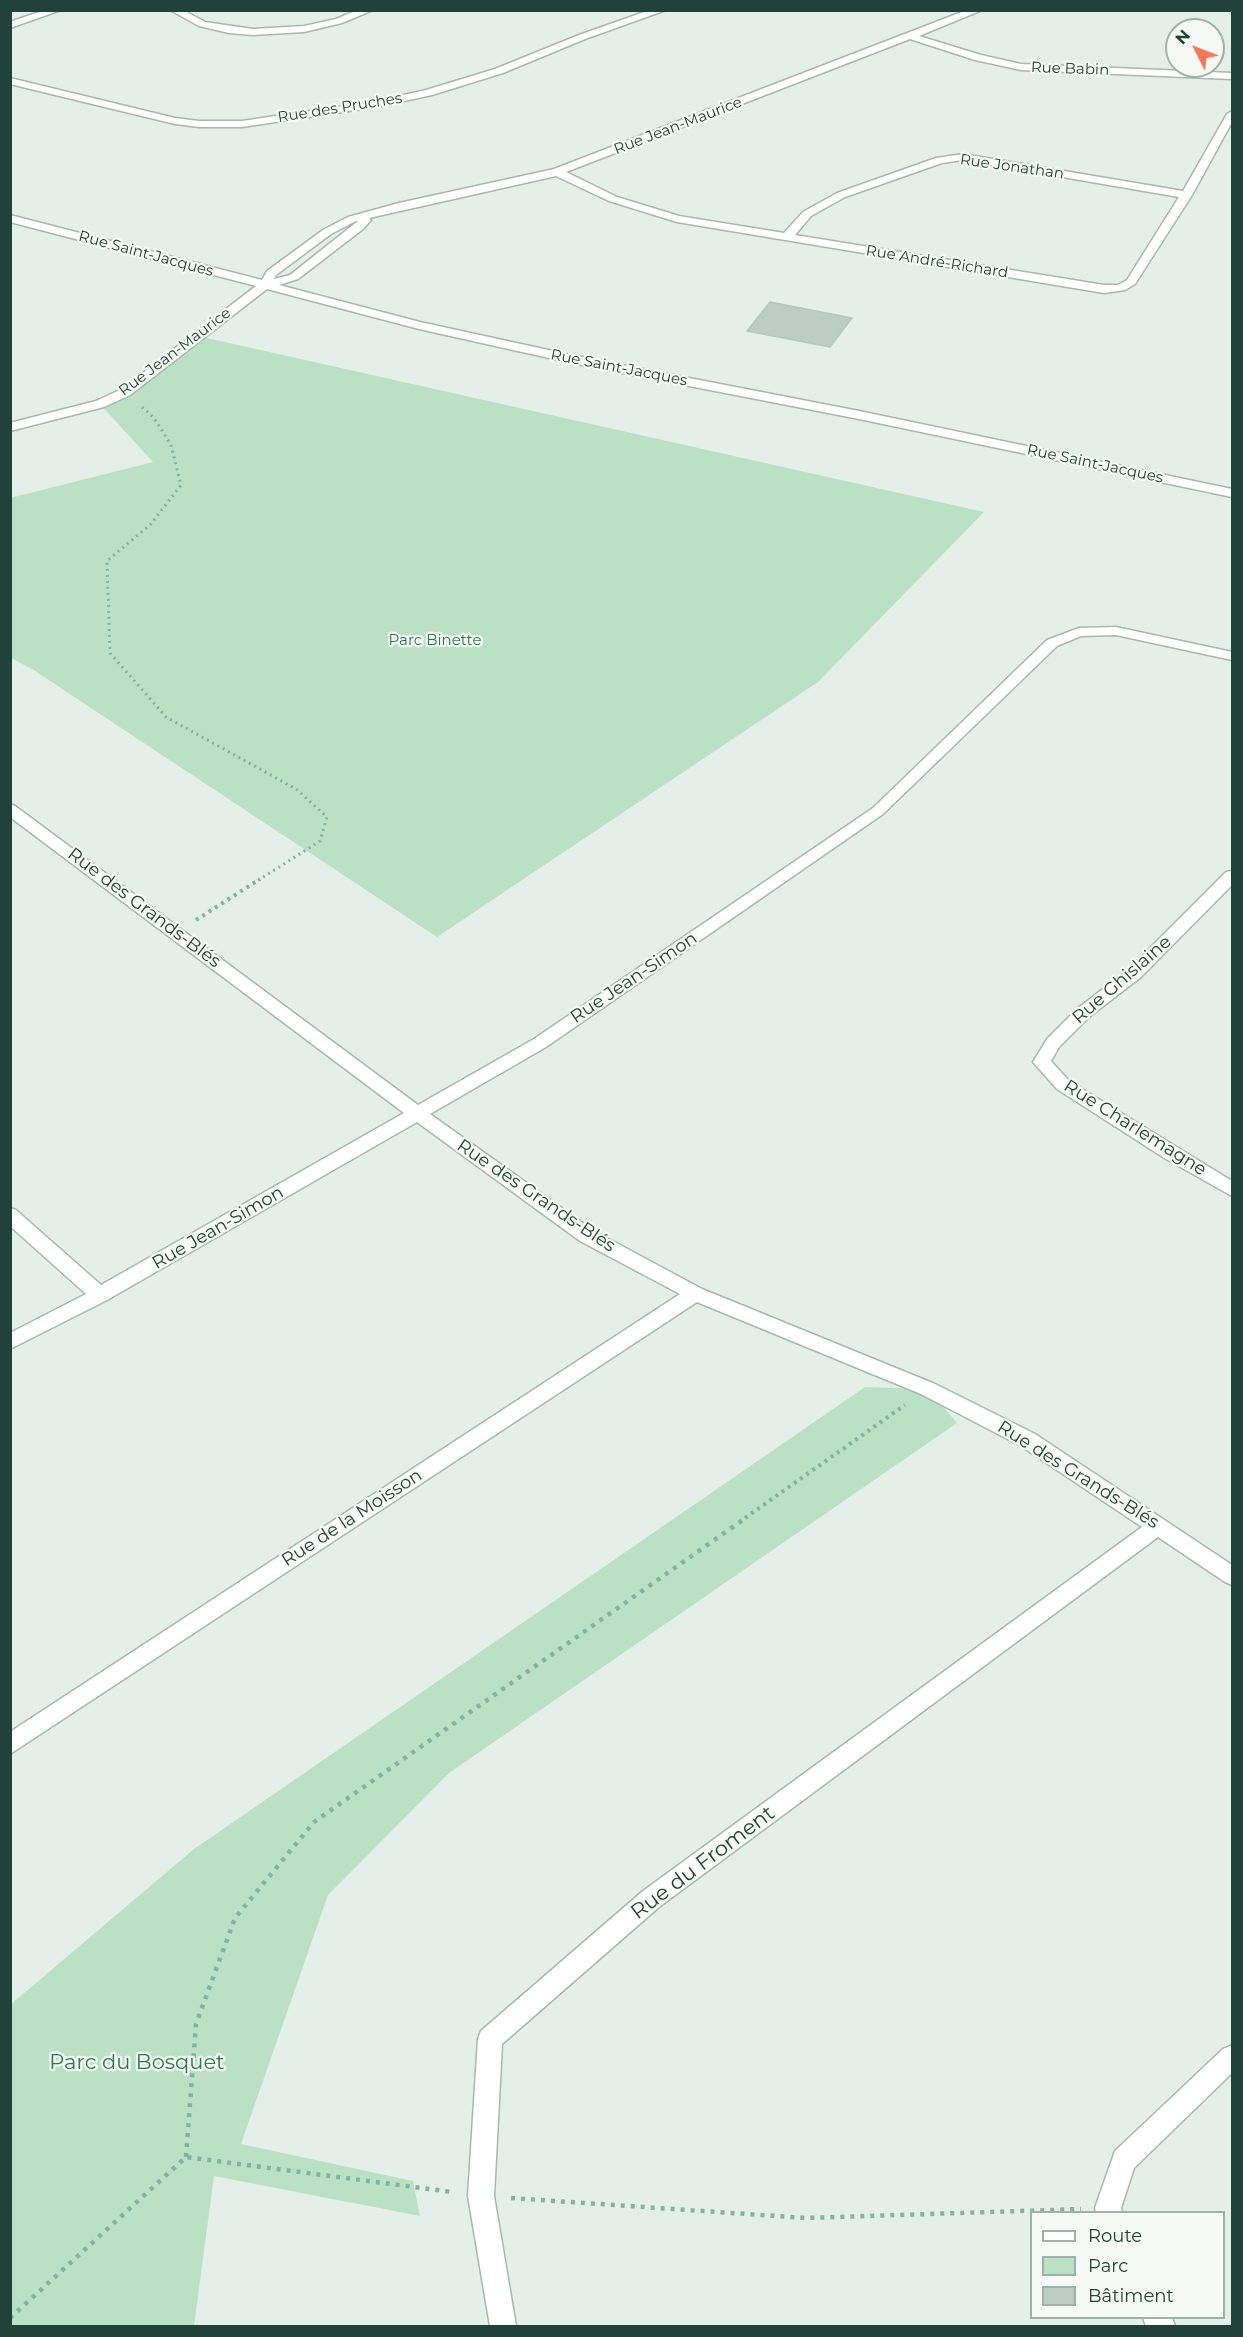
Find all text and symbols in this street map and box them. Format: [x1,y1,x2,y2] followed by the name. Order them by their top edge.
[1165,18,1225,78] north arrow
[1171,26,1194,48] text: N
[1030,59,1110,79] street label: Rue Babin
[276,89,404,127] street label: Rue des Pruches
[612,93,744,159] street label: Rue Jean-Maurice
[959,151,1065,183] street label: Rue Jonathan
[77,227,215,281] street label: Rue Saint-Jacques
[865,242,1009,282] street label: Rue André-Richard
[115,304,235,400] street label: Rue Jean-Maurice
[549,346,689,390] street label: Rue Saint-Jacques
[1025,441,1165,487] street label: Rue Saint-Jacques
[389,632,481,650] park label: Parc Binette
[63,843,225,973] street label: Rue des Grands-Blés
[567,928,701,1028] street label: Rue Jean-Simon
[1068,931,1176,1029] street label: Rue Ghislaine
[1060,1075,1210,1181] street label: Rue Charlemagne
[453,1135,619,1257] street label: Rue des Grands-Blés
[148,1182,288,1274] street label: Rue Jean-Simon
[993,1416,1163,1534] street label: Rue des Grands-Blés
[278,1465,426,1571] street label: Rue de la Moisson
[626,1801,780,1925] street label: Rue du Froment
[49,2050,225,2076] park label: Parc du Bosquet
[1030,2211,1225,2319] legend
[1088,2225,1142,2247] text: Route
[1088,2255,1128,2277] text: Parc
[1088,2285,1174,2307] text: Bâtiment

